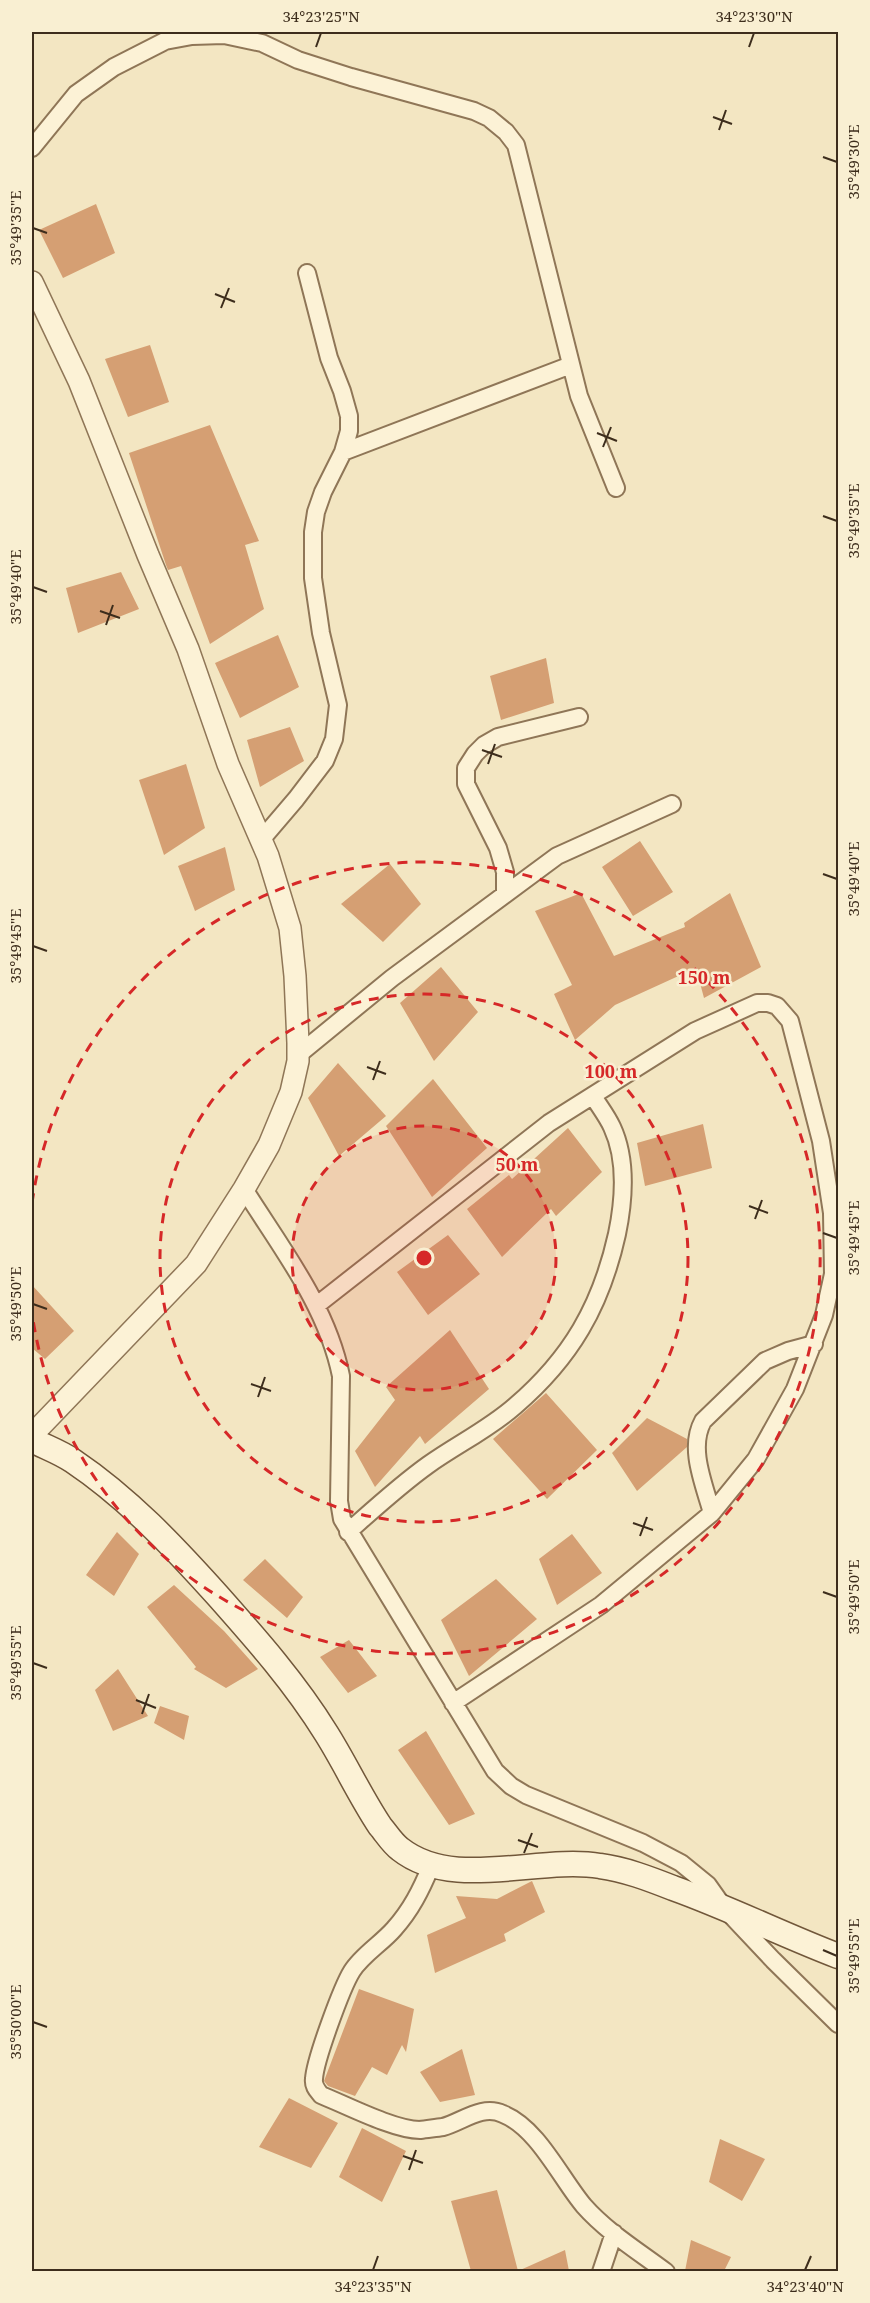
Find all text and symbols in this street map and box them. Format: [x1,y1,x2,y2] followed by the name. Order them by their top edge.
[282,6,360,26] text: 34°23'25"N
[715,6,793,26] text: 34°23'30"N
[843,124,863,200] text: 35°49'30"E
[5,190,25,266] text: 35°49'35"E
[843,483,863,559] text: 35°49'35"E
[5,549,25,625] text: 35°49'40"E
[843,841,863,917] text: 35°49'40"E
[5,908,25,984] text: 35°49'45"E
[678,965,731,989] text: 150 m
[585,1059,638,1083] text: 100 m
[496,1152,539,1176] text: 50 m
[843,1200,863,1276] text: 35°49'45"E
[414,1248,434,1268] centre of rings
[5,1266,25,1342] text: 35°49'50"E
[843,1559,863,1635] text: 35°49'50"E
[5,1625,25,1701] text: 35°49'55"E
[843,1918,863,1994] text: 35°49'55"E
[5,1984,25,2060] text: 35°50'00"E
[334,2276,412,2296] text: 34°23'35"N
[766,2276,844,2296] text: 34°23'40"N

